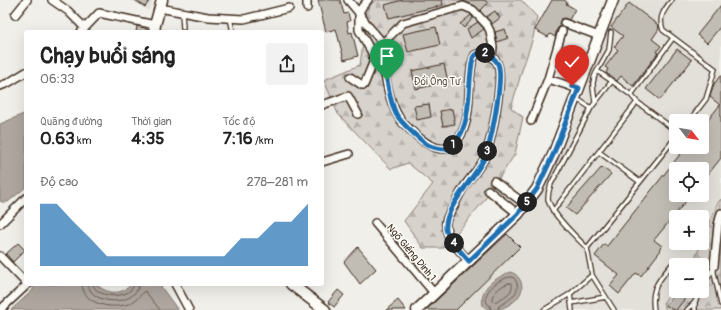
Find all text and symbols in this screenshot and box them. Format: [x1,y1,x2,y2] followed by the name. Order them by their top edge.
[370,39,404,80] pin
[40,42,175,70] text: Chạy buổi sáng
[266,43,308,85] button: share
[475,43,495,63] pin: 2
[376,45,398,67] icon: arrive
[555,45,589,86] pin
[482,46,488,59] text: 2
[561,51,583,73] icon: check
[40,71,74,87] text: 06:33
[414,75,461,88] park label: Đồi Ông Tư
[669,114,709,154] north arrow
[669,114,709,298] map controls
[40,115,102,128] text: Quãng đường
[131,115,172,128] text: Thời gian
[223,115,255,128] text: Tốc độ
[40,128,75,149] text: 0.63
[131,128,164,149] text: 4:35
[223,128,253,149] text: 7:16
[75,134,91,147] text: km
[253,134,273,147] text: /km
[443,135,463,155] pin: 1
[451,138,455,151] text: 1
[477,141,497,161] pin: 3
[484,144,490,157] text: 3
[669,162,709,202] button: locate
[40,174,78,190] text: Độ cao
[246,174,308,190] text: 278–281 m
[517,192,537,212] pin: 5
[524,195,530,208] text: 5
[669,210,709,250] button: +
[384,221,439,284] street label: Ngõ Giếng Dinh 1
[444,233,464,253] pin: 4
[451,236,457,249] text: 4
[669,258,709,298] button: −

